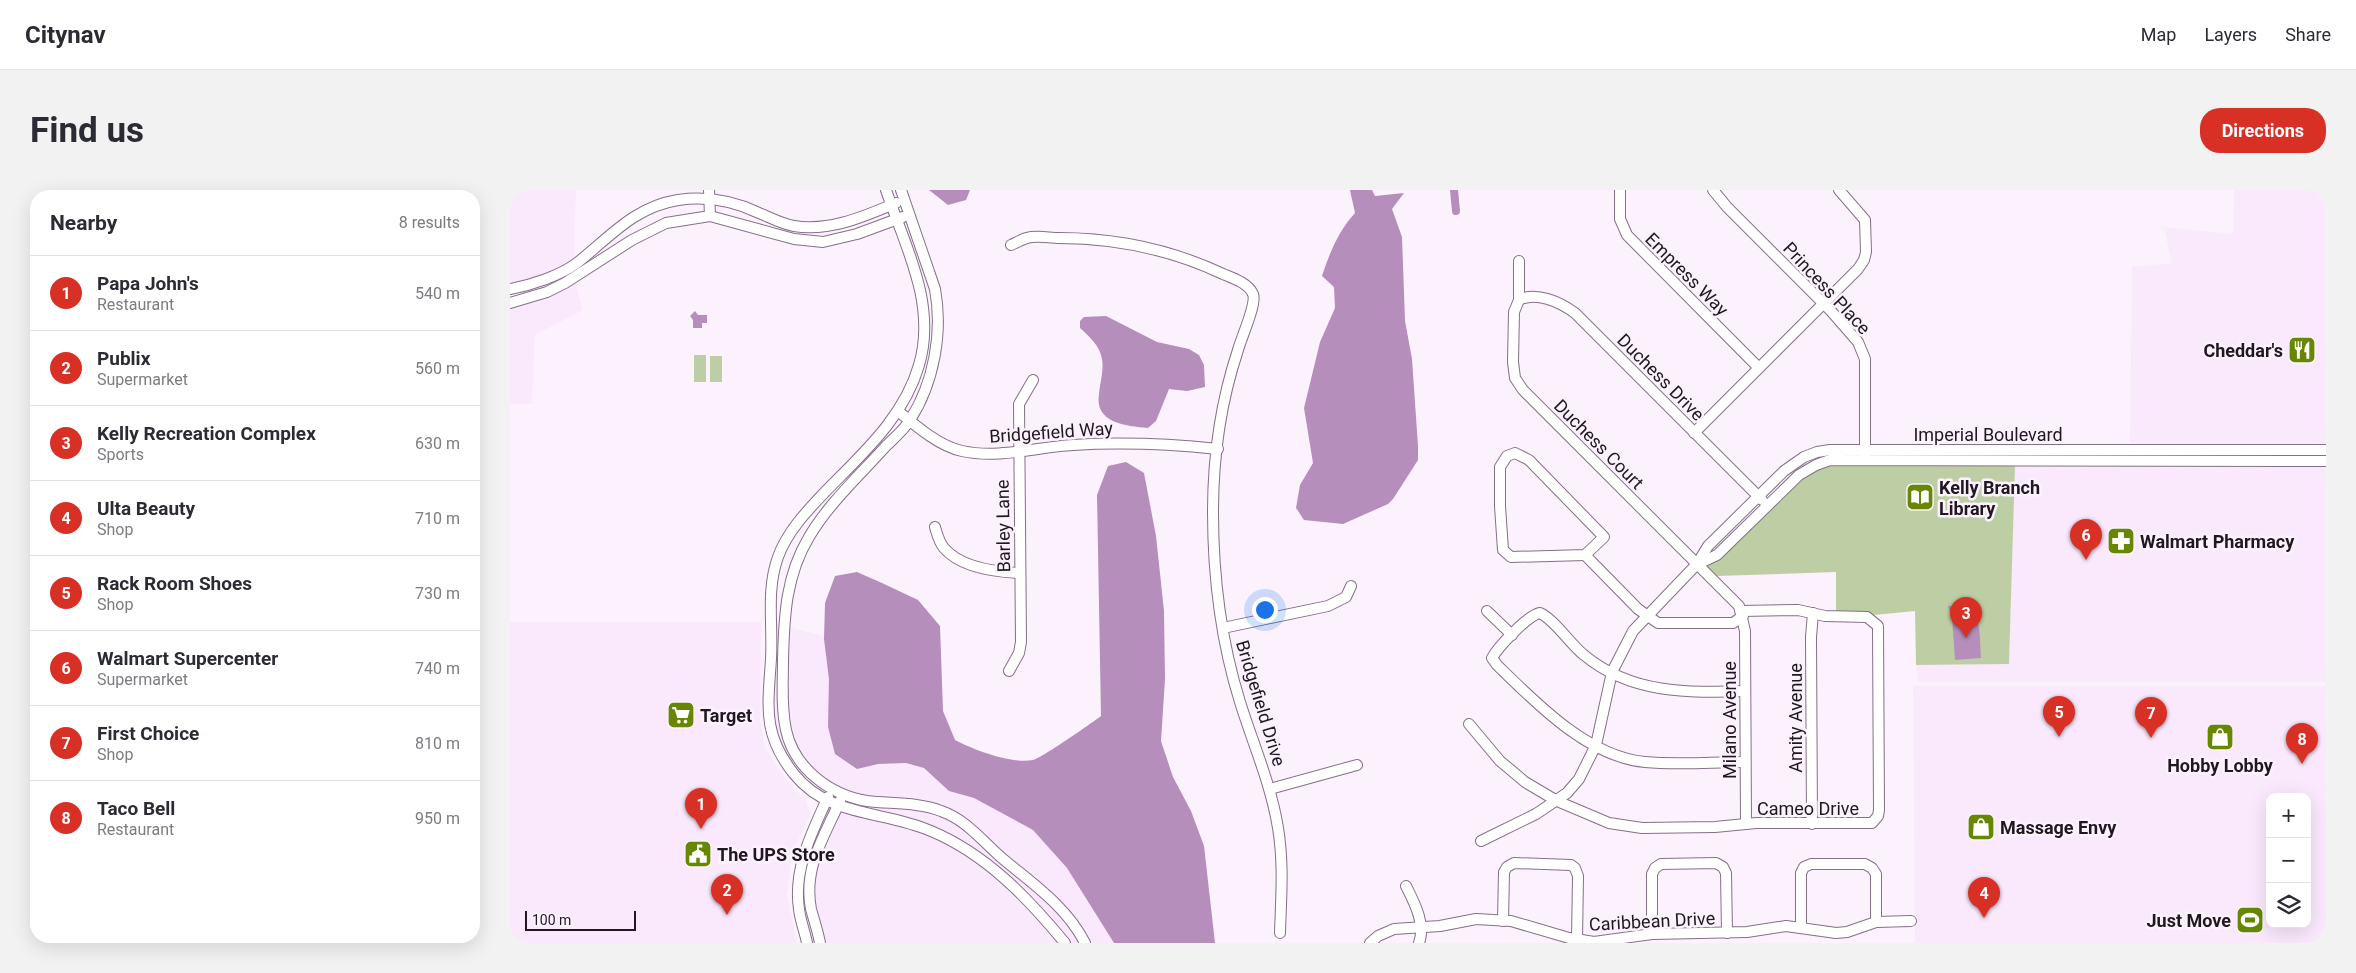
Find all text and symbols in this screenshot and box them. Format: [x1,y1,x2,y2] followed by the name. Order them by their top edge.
[25,21,106,49] text: Citynav
[2141,24,2176,45] text: Map
[2204,24,2257,45] text: Layers
[2285,24,2331,45] text: Share
[2200,108,2326,153] button: Directions
[30,110,144,151] text: Find us
[50,211,117,235] text: Nearby
[399,213,460,232] text: 8 results
[1641,228,1733,320] street label: Empress Way
[1779,238,1875,338] street label: Princess Place
[97,272,199,295] text: Papa John's
[61,284,71,303] text: 1
[415,284,460,303] text: 540 m
[97,295,174,314] text: Restaurant
[1613,329,1709,425] street label: Duchess Drive
[2287,335,2317,365] restaurant icon: Cheddar's
[2203,340,2283,361] place label: Cheddar's
[97,347,150,370] text: Publix
[61,359,71,378] text: 2
[415,359,460,378] text: 560 m
[97,370,188,389] text: Supermarket
[1550,395,1648,493] street label: Duchess Court
[988,417,1114,447] street label: Bridgefield Way
[97,422,316,445] text: Kelly Recreation Complex
[1913,424,2063,445] street label: Imperial Boulevard
[61,434,71,453] text: 3
[415,434,460,453] text: 630 m
[97,445,144,464] text: Sports
[1939,477,2040,519] place label: Kelly Branch Library
[992,479,1014,573] street label: Barley Lane
[1905,482,1935,512] library icon: Kelly Branch Library
[97,497,195,520] text: Ulta Beauty
[61,509,71,528] text: 4
[415,509,460,528] text: 710 m
[2070,519,2102,560] pin: 6
[97,520,133,539] text: Shop
[2106,526,2136,556] pharmacy icon: Walmart Pharmacy
[2140,531,2295,552] place label: Walmart Pharmacy
[97,572,252,595] text: Rack Room Shoes
[61,584,71,603] text: 5
[415,584,460,603] text: 730 m
[97,595,133,614] text: Shop
[1252,597,1278,623] your location
[1950,597,1982,638] pin: 3
[1232,638,1290,768] street label: Bridgefield Drive
[97,647,278,670] text: Walmart Supercenter
[61,659,71,678] text: 6
[415,659,460,678] text: 740 m
[1719,661,1740,779] street label: Milano Avenue
[1785,663,1806,773] street label: Amity Avenue
[97,670,188,689] text: Supermarket
[2043,696,2075,737] pin: 5
[2135,697,2167,738] pin: 7
[666,700,696,730] supermarket icon: Target
[700,705,752,726] place label: Target
[97,722,199,745] text: First Choice
[2205,722,2235,752] shop icon: Hobby Lobby
[2286,723,2318,764] pin: 8
[61,734,71,753] text: 7
[415,734,460,753] text: 810 m
[97,745,133,764] text: Shop
[2167,755,2274,776] place label: Hobby Lobby
[685,788,717,829] pin: 1
[2266,793,2311,928] map controls
[2266,793,2311,838] button: +
[97,797,175,820] text: Taco Bell
[1757,798,1859,819] street label: Cameo Drive
[61,809,71,828] text: 8
[415,809,460,828] text: 950 m
[1966,812,1996,842] shop icon: Massage Envy
[2000,817,2117,838] place label: Massage Envy
[97,820,174,839] text: Restaurant
[2266,838,2311,883] button: −
[683,839,713,869] public building icon: The UPS Store
[717,844,835,865] place label: The UPS Store
[711,874,743,915] pin: 2
[1968,877,2000,918] pin: 4
[2266,883,2311,928] button: layers
[2235,905,2265,935] sports icon: Just Move
[1588,907,1716,935] street label: Caribbean Drive
[525,908,636,931] scale bar
[2147,910,2231,931] place label: Just Move
[532,912,571,928] text: 100 m

